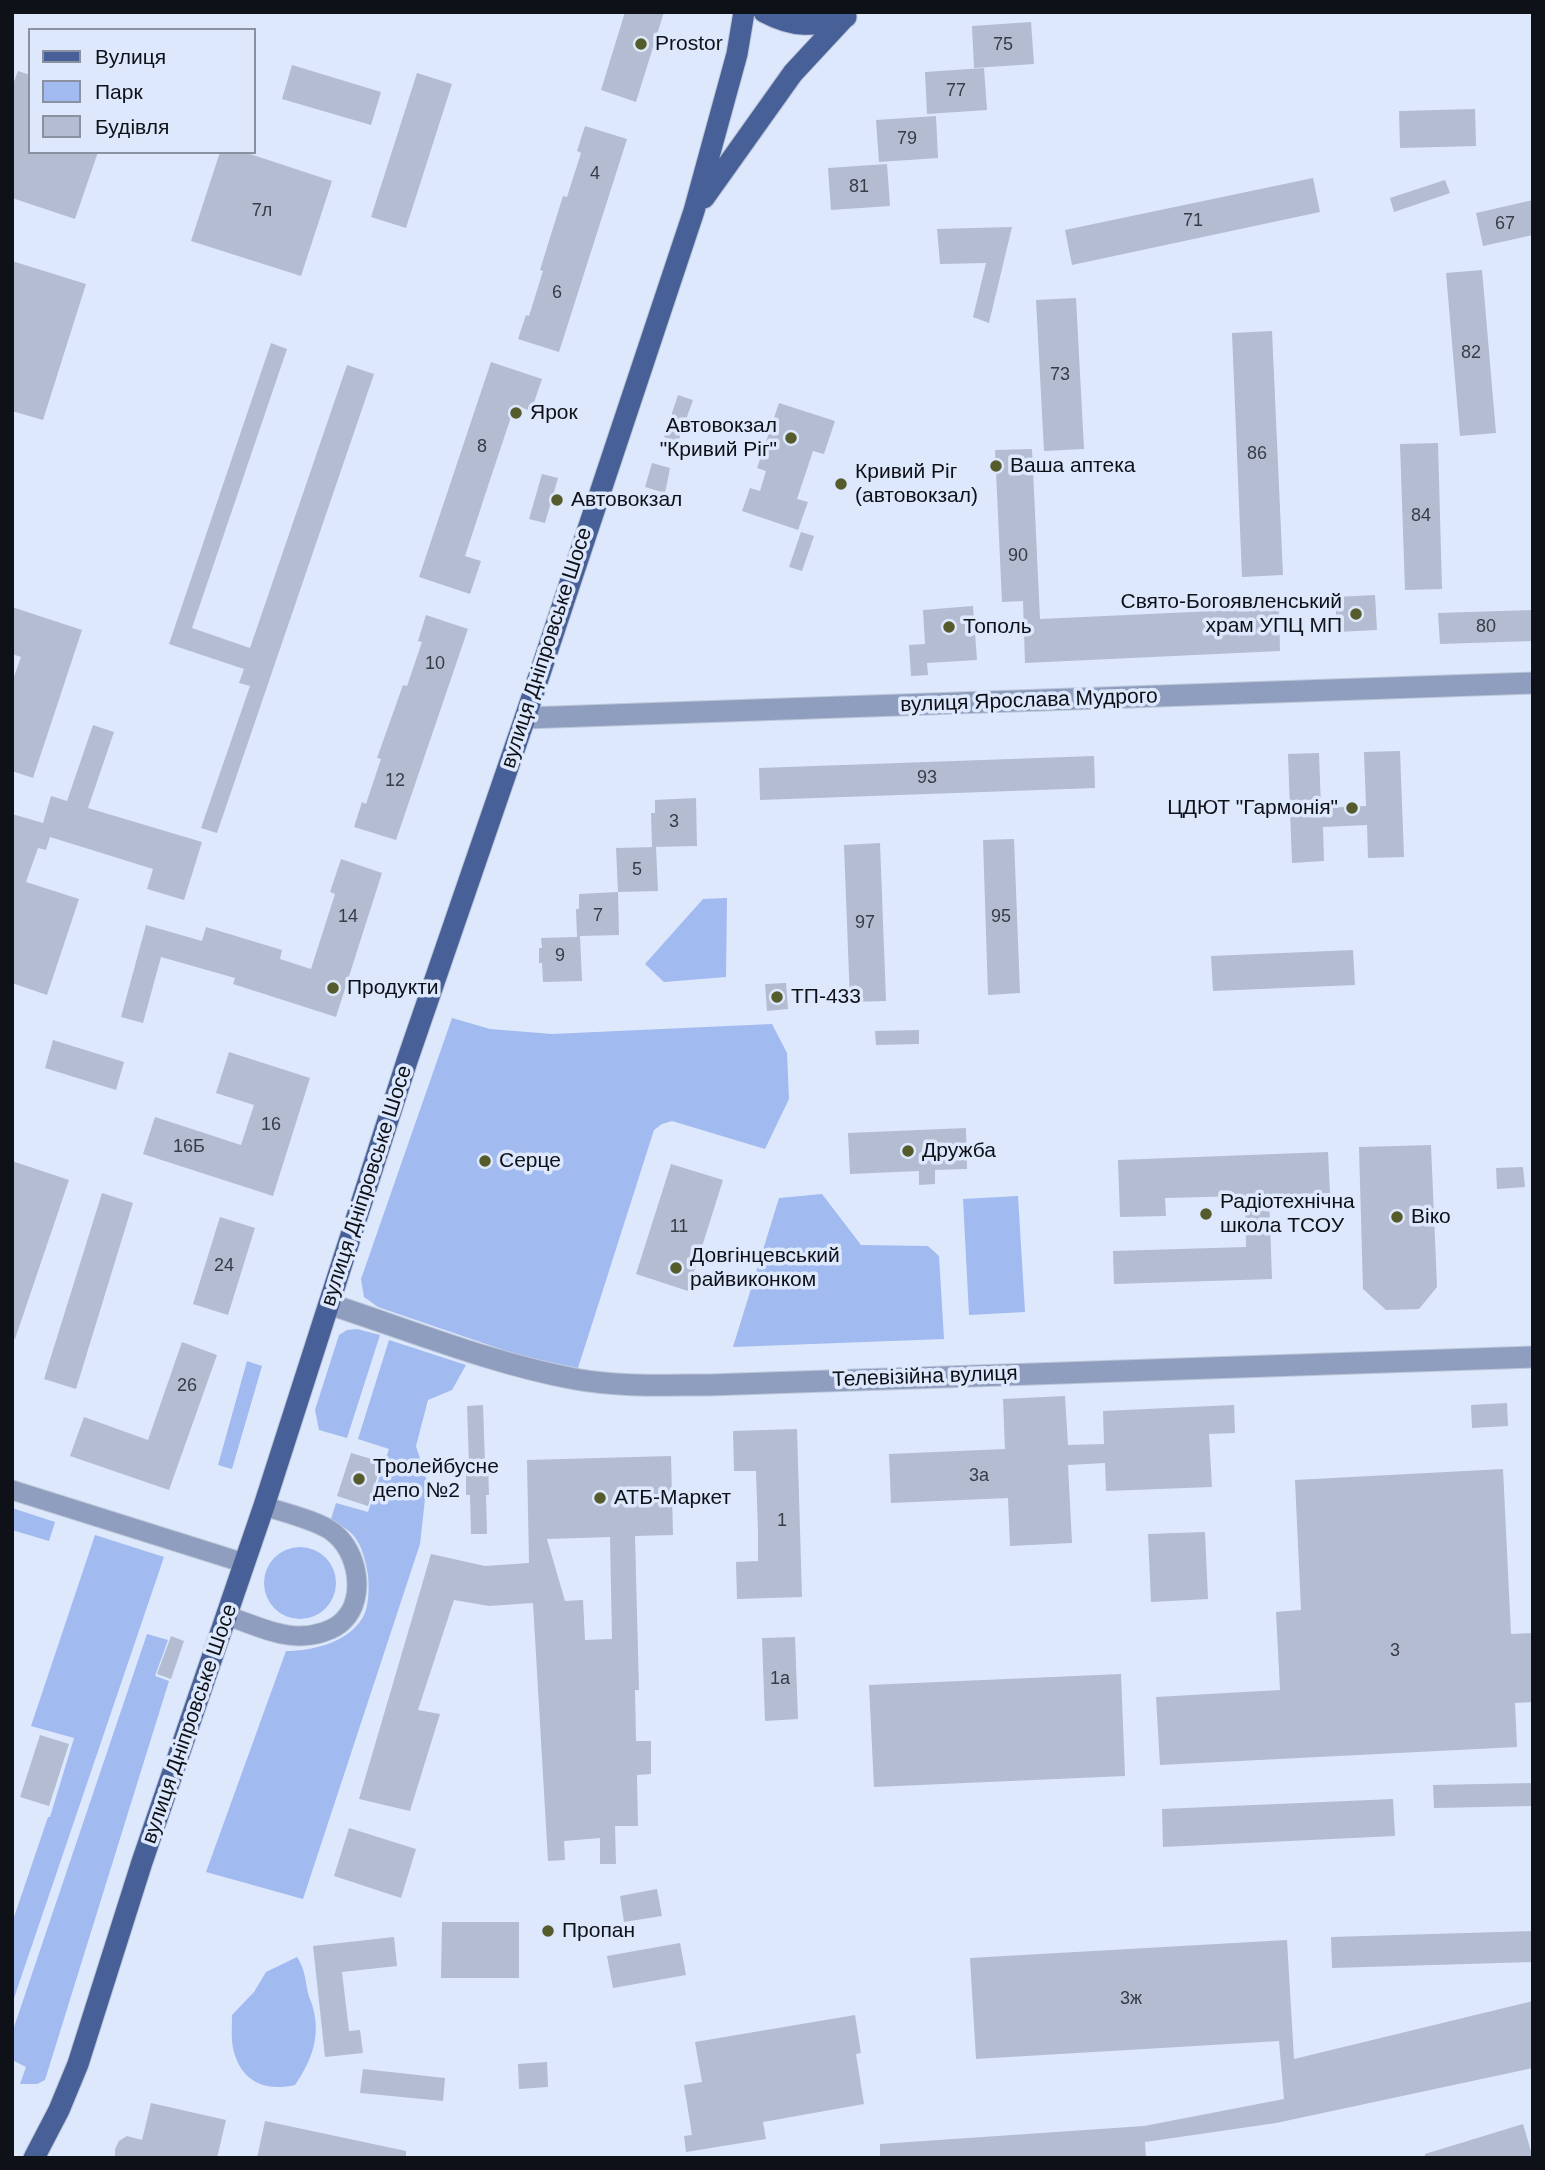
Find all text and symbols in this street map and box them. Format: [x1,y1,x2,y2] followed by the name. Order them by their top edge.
[28,28,256,154] legend
[655,31,723,57] place label: Prostor
[993,34,1013,56] house number: 75
[633,36,649,52] marker: Prostor
[95,45,166,68] text: Вулиця
[95,80,143,103] text: Парк
[946,80,966,102] house number: 77
[95,115,169,138] text: Будівля
[897,128,917,150] house number: 79
[590,163,600,185] house number: 4
[849,176,869,198] house number: 81
[252,200,272,222] house number: 7л
[1183,210,1203,232] house number: 71
[1495,213,1515,235] house number: 67
[552,282,562,304] house number: 6
[1461,342,1481,364] house number: 82
[1050,364,1070,386] house number: 73
[530,400,578,426] place label: Ярок
[508,405,524,421] marker: Ярок
[660,413,777,463] place label: Автовокзал "Кривий Ріг"
[783,430,799,446] marker: Автовокзал "Кривий Ріг"
[477,436,487,458] house number: 8
[1247,443,1267,465] house number: 86
[1010,453,1135,479] place label: Ваша аптека
[988,458,1004,474] marker: Ваша аптека
[855,459,978,509] place label: Кривий Ріг (автовокзал)
[833,476,849,492] marker: Кривий Ріг (автовокзал)
[571,487,682,513] place label: Автовокзал
[549,492,565,508] marker: Автовокзал
[1411,505,1431,527] house number: 84
[496,524,598,772] street label: вулиця Дніпровське Шосе
[1008,545,1028,567] house number: 90
[1120,589,1342,639] place label: Свято-Богоявленський храм УПЦ МП
[1348,606,1364,622] marker: Свято-Богоявленський храм УПЦ МП
[963,614,1032,640] place label: Тополь
[1476,616,1496,638] house number: 80
[941,619,957,635] marker: Тополь
[425,653,445,675] house number: 10
[900,684,1158,718] street label: вулиця Ярослава Мудрого
[917,767,937,789] house number: 93
[385,770,405,792] house number: 12
[1167,795,1338,821] place label: ЦДЮТ "Гармонія"
[1344,800,1360,816] marker: ЦДЮТ "Гармонія"
[669,811,679,833] house number: 3
[632,859,642,881] house number: 5
[593,905,603,927] house number: 7
[338,906,358,928] house number: 14
[991,906,1011,928] house number: 95
[855,912,875,934] house number: 97
[555,945,565,967] house number: 9
[347,975,439,1001] place label: Продукти
[325,980,341,996] marker: Продукти
[791,984,861,1010] place label: ТП-433
[769,989,785,1005] marker: ТП-433
[316,1062,418,1310] street label: вулиця Дніпровське Шосе
[261,1114,281,1136] house number: 16
[173,1136,205,1158] house number: 16Б
[922,1138,996,1164] place label: Дружба
[900,1143,916,1159] marker: Дружба
[499,1148,561,1174] place label: Серце
[477,1153,493,1169] marker: Серце
[1220,1189,1355,1239] place label: Радіотехнічна школа ТСОУ
[1411,1204,1451,1230] place label: Віко
[1198,1206,1214,1222] marker: Радіотехнічна школа ТСОУ
[1389,1209,1405,1225] marker: Віко
[670,1216,688,1238] house number: 11
[690,1243,840,1293] place label: Довгінцевський райвиконком
[214,1255,234,1277] house number: 24
[668,1260,684,1276] marker: Довгінцевський райвиконком
[832,1361,1018,1393] street label: Телевізійна вулиця
[177,1375,197,1397] house number: 26
[373,1454,499,1504] place label: Тролейбусне депо №2
[969,1465,989,1487] house number: 3а
[351,1471,367,1487] marker: Тролейбусне депо №2
[614,1485,731,1511] place label: АТБ-Маркет
[592,1490,608,1506] marker: АТБ-Маркет
[777,1510,787,1532] house number: 1
[137,1601,243,1847] street label: вулиця Дніпровське Шосе
[1390,1640,1400,1662] house number: 3
[770,1668,790,1690] house number: 1а
[562,1918,635,1944] place label: Пропан
[540,1923,556,1939] marker: Пропан
[1120,1988,1142,2010] house number: 3ж

